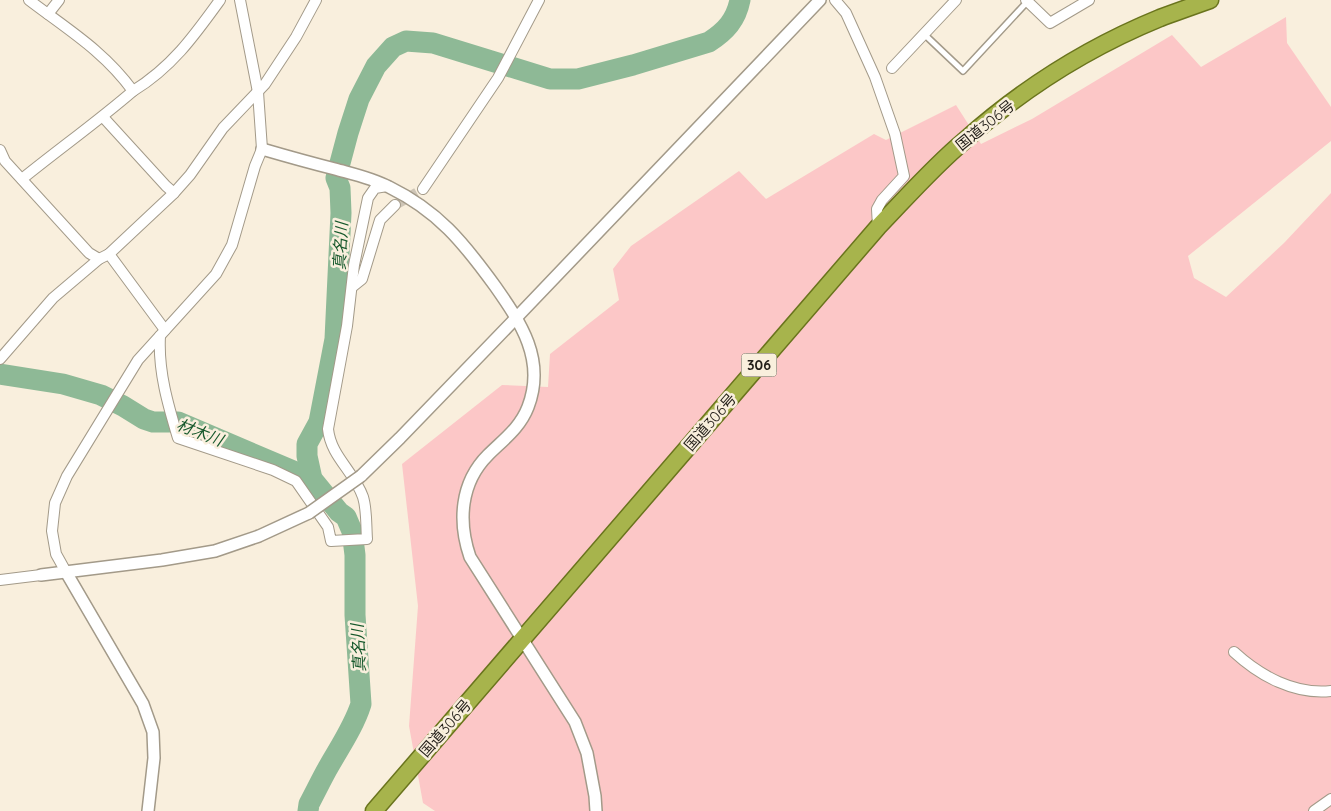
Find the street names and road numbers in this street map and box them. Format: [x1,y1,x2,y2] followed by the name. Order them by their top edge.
[952,96,1018,154] street label: 国道306号
[742,354,776,376] road number: 306
[680,389,740,455] street label: 国道306号
[415,695,475,761] street label: 国道306号

